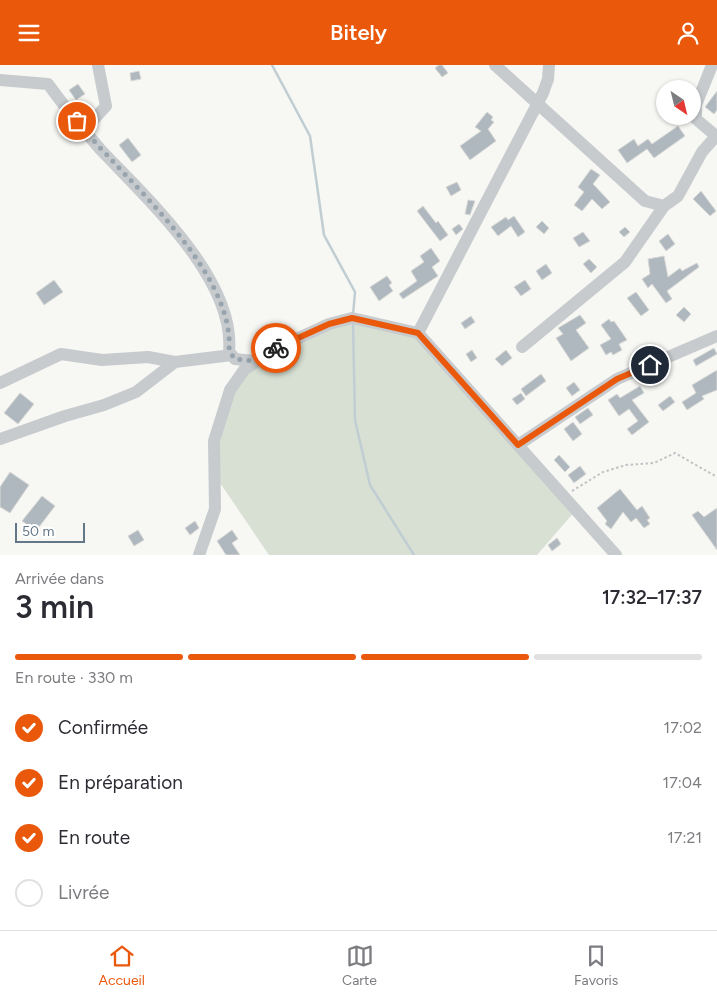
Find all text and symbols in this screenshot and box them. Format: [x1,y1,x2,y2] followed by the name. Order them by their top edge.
[15,19,43,47] icon: menu
[330,19,387,46] text: Bitely
[674,19,702,47] icon: person
[656,80,701,125] north arrow
[656,80,701,125] map controls
[56,100,98,142] pin
[63,107,91,135] icon: bag
[251,323,301,373] courier
[262,334,290,362] icon: bike
[629,344,671,386] pin
[636,351,664,379] icon: home
[15,520,85,543] scale bar
[22,523,54,540] text: 50 m
[15,569,104,588] text: Arrivée dans
[602,586,702,609] text: 17:32–17:37
[15,588,94,626] text: 3 min
[15,668,133,687] text: En route · 330 m
[15,714,43,742] icon: check
[58,716,148,739] text: Confirmée
[664,718,702,737] text: 17:02
[15,769,43,797] icon: check
[58,771,183,794] text: En préparation
[663,773,702,792] text: 17:04
[15,824,43,852] icon: check
[58,826,130,849] text: En route
[667,828,702,847] text: 17:21
[58,881,109,904] text: Livrée
[99,942,145,989] tab: Accueil
[342,942,377,989] tab: Carte
[574,942,618,989] tab: Favoris

